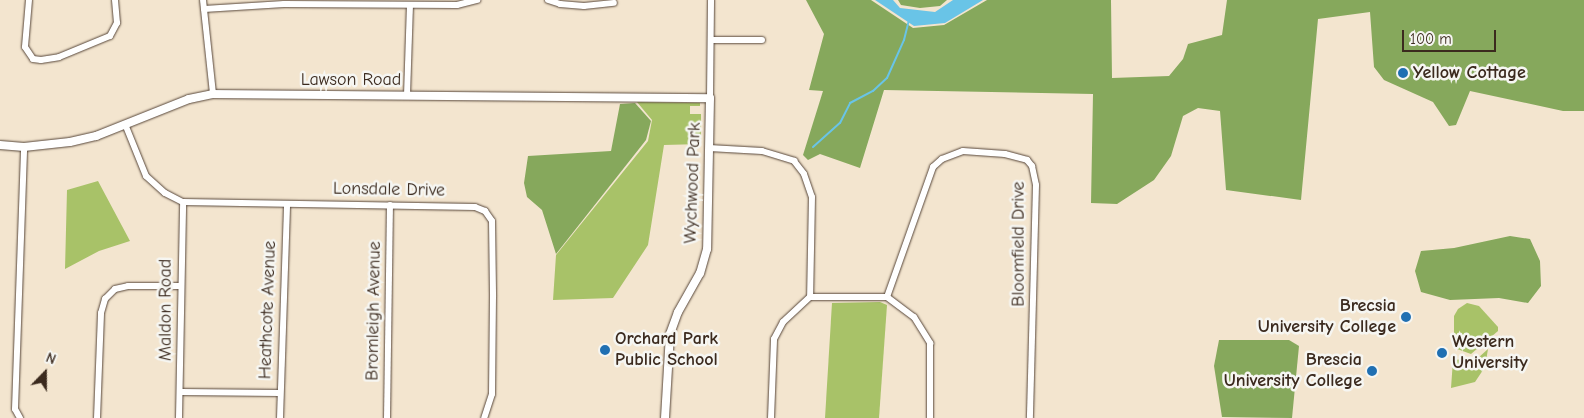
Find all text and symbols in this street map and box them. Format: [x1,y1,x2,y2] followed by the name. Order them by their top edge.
[1404,20,1498,52] scale bar
[1410,30,1452,48] text: 100 m
[1413,62,1526,84] place label: Yellow Cottage
[1397,67,1409,79] marker: Yellow Cottage
[301,69,401,91] street label: Lawson Road
[680,122,706,244] street label: Wychwood Park
[333,178,445,202] street label: Lonsdale Drive
[1008,181,1030,307] street label: Bloomfield Drive
[255,240,281,380] street label: Heathcote Avenue
[362,241,386,381] street label: Bromleigh Avenue
[155,259,177,361] street label: Maldon Road
[1258,296,1396,338] place label: Brecsia University College
[1400,311,1412,323] marker: Brecsia University College
[615,329,718,372] place label: Orchard Park Public School
[1452,332,1528,374] place label: Western University
[599,344,611,356] marker: Orchard Park Public School
[1436,347,1448,359] marker: Western University
[20,348,70,398] north arrow
[43,349,58,368] text: N
[1224,350,1362,392] place label: Brescia University College
[1366,365,1378,377] marker: Brescia University College

